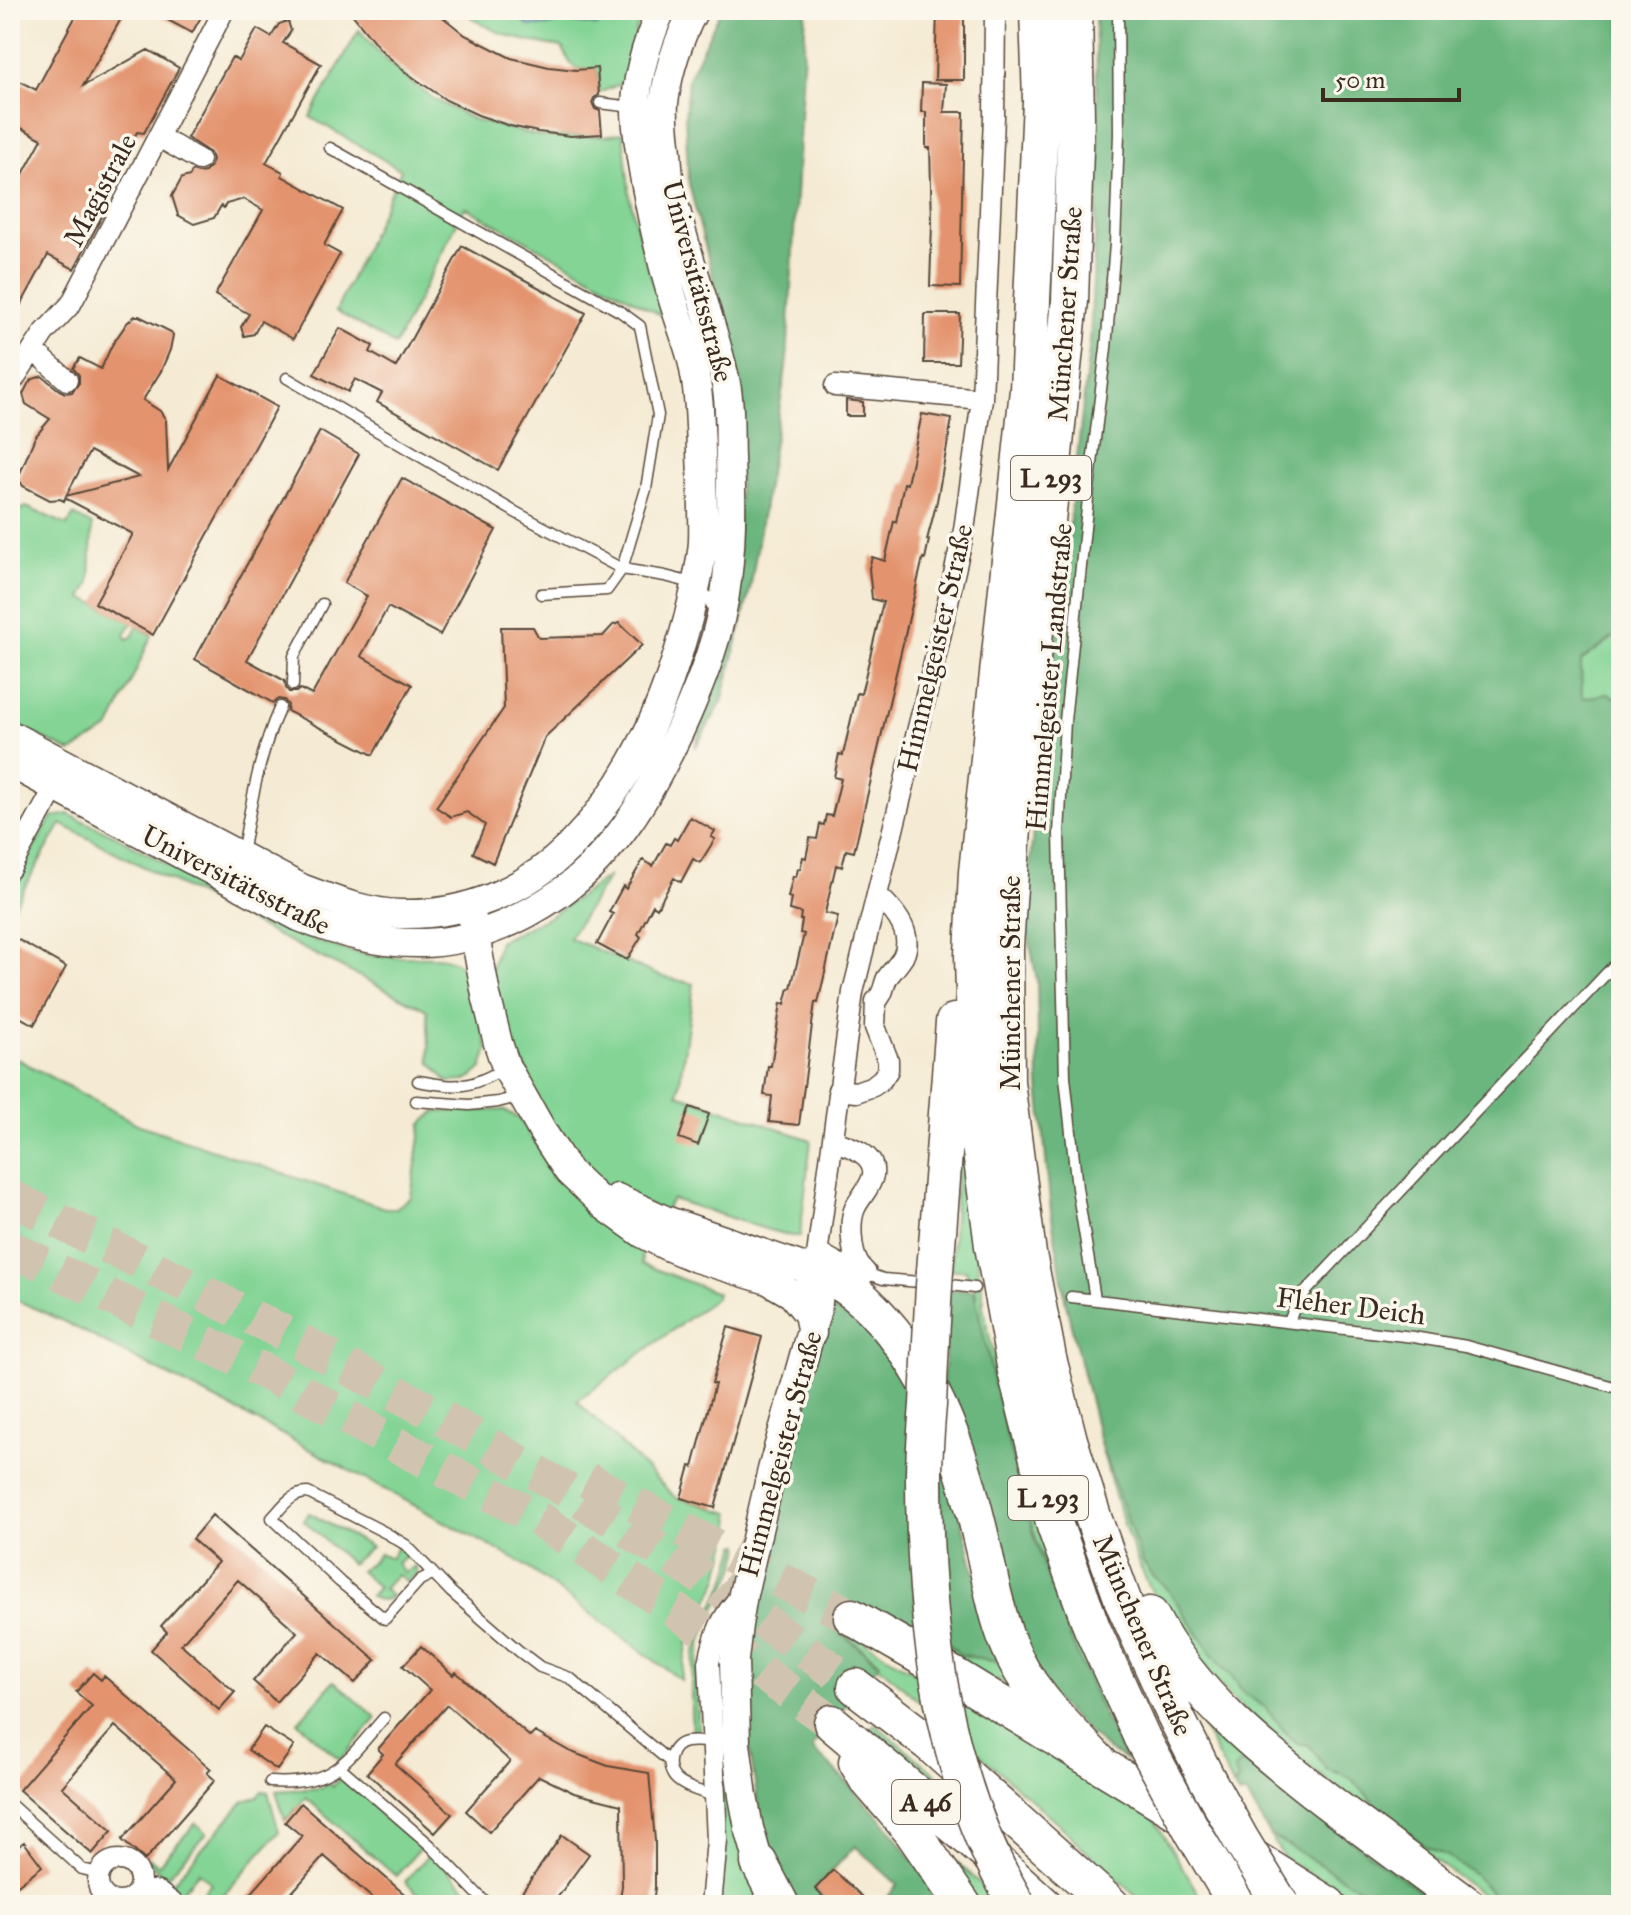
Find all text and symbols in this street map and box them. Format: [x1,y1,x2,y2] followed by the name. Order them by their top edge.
[1323,52,1459,102] scale bar
[1335,65,1385,95] text: 50 m
[56,127,144,253] street label: Magistrale
[654,176,742,386] street label: Universitätsstraße
[1040,205,1090,423] street label: Münchener Straße
[1011,456,1091,500] road number: L 293
[889,521,981,775] street label: Himmelgeister Straße
[1018,521,1080,833] street label: Himmelgeister Landstraße
[136,817,336,943] street label: Universitätsstraße
[993,875,1028,1091] street label: Münchener Straße
[1275,1280,1428,1333] street label: Fleher Deich
[730,1327,830,1581] street label: Himmelgeister Straße
[1008,1476,1088,1520] road number: L 293
[1085,1529,1201,1741] street label: Münchener Straße
[892,1780,960,1824] road number: A 46

